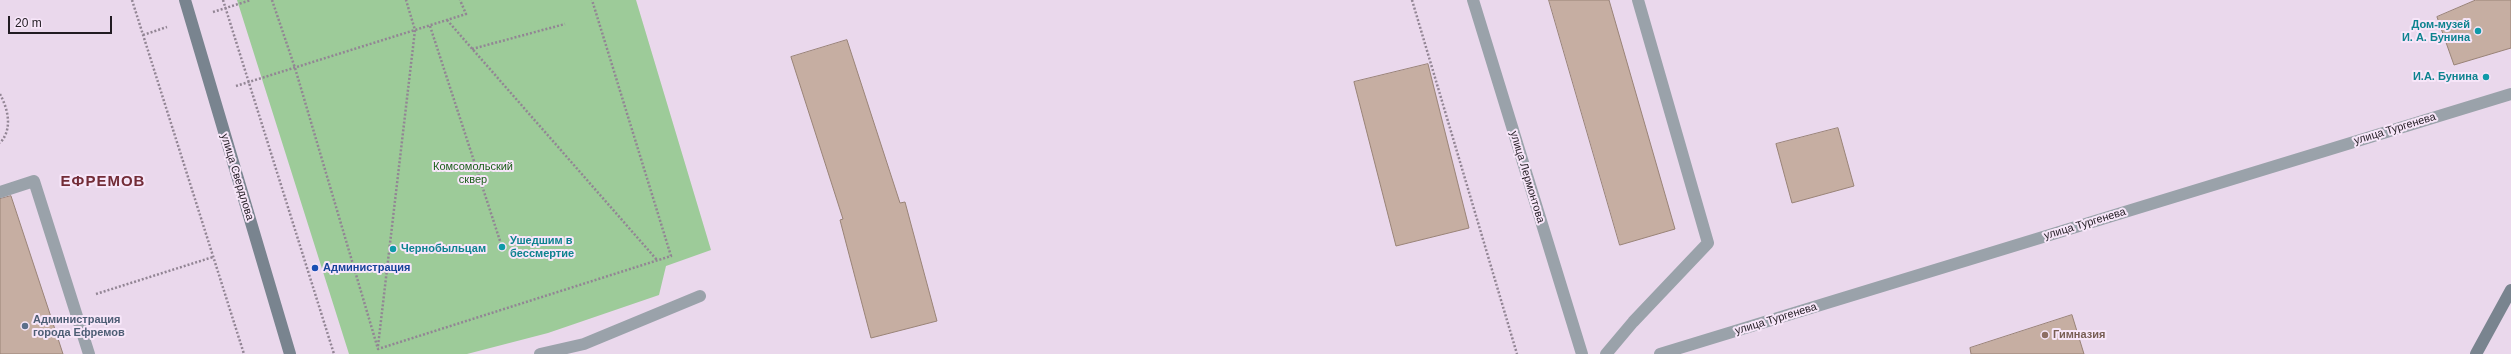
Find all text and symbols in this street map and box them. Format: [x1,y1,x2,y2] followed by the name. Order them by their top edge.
[10,8,114,34] scale bar
[15,16,42,30] text: 20 m
[2402,18,2470,44] place label: Дом-музей И. А. Бунина
[2473,26,2483,36] marker: Дом-музей И. А. Бунина
[2413,70,2478,84] place label: И.А. Бунина
[2481,72,2491,82] marker: И.А. Бунина
[2353,110,2437,148] street label: улица Тургенева
[1507,129,1547,225] street label: улица Лермонтова
[218,132,256,222] street label: улица Свердлова
[433,160,513,186] park label: Комсомольский сквер
[61,173,145,191] district label: ЕФРЕМОВ
[2043,205,2127,243] street label: улица Тургенева
[510,234,574,260] place label: Ушедшим в бессмертие
[401,242,486,256] place label: Чернобыльцам
[497,242,507,252] marker: Ушедшим в бессмертие
[388,244,398,254] marker: Чернобыльцам
[323,261,411,275] place label: Администрация
[310,263,320,273] marker: Администрация
[1734,300,1818,338] street label: улица Тургенева
[33,313,125,339] place label: Администрация города Ефремов
[20,321,30,331] marker: Администрация города Ефремов
[2053,328,2105,342] place label: Гимназия
[2040,330,2050,340] marker: Гимназия

